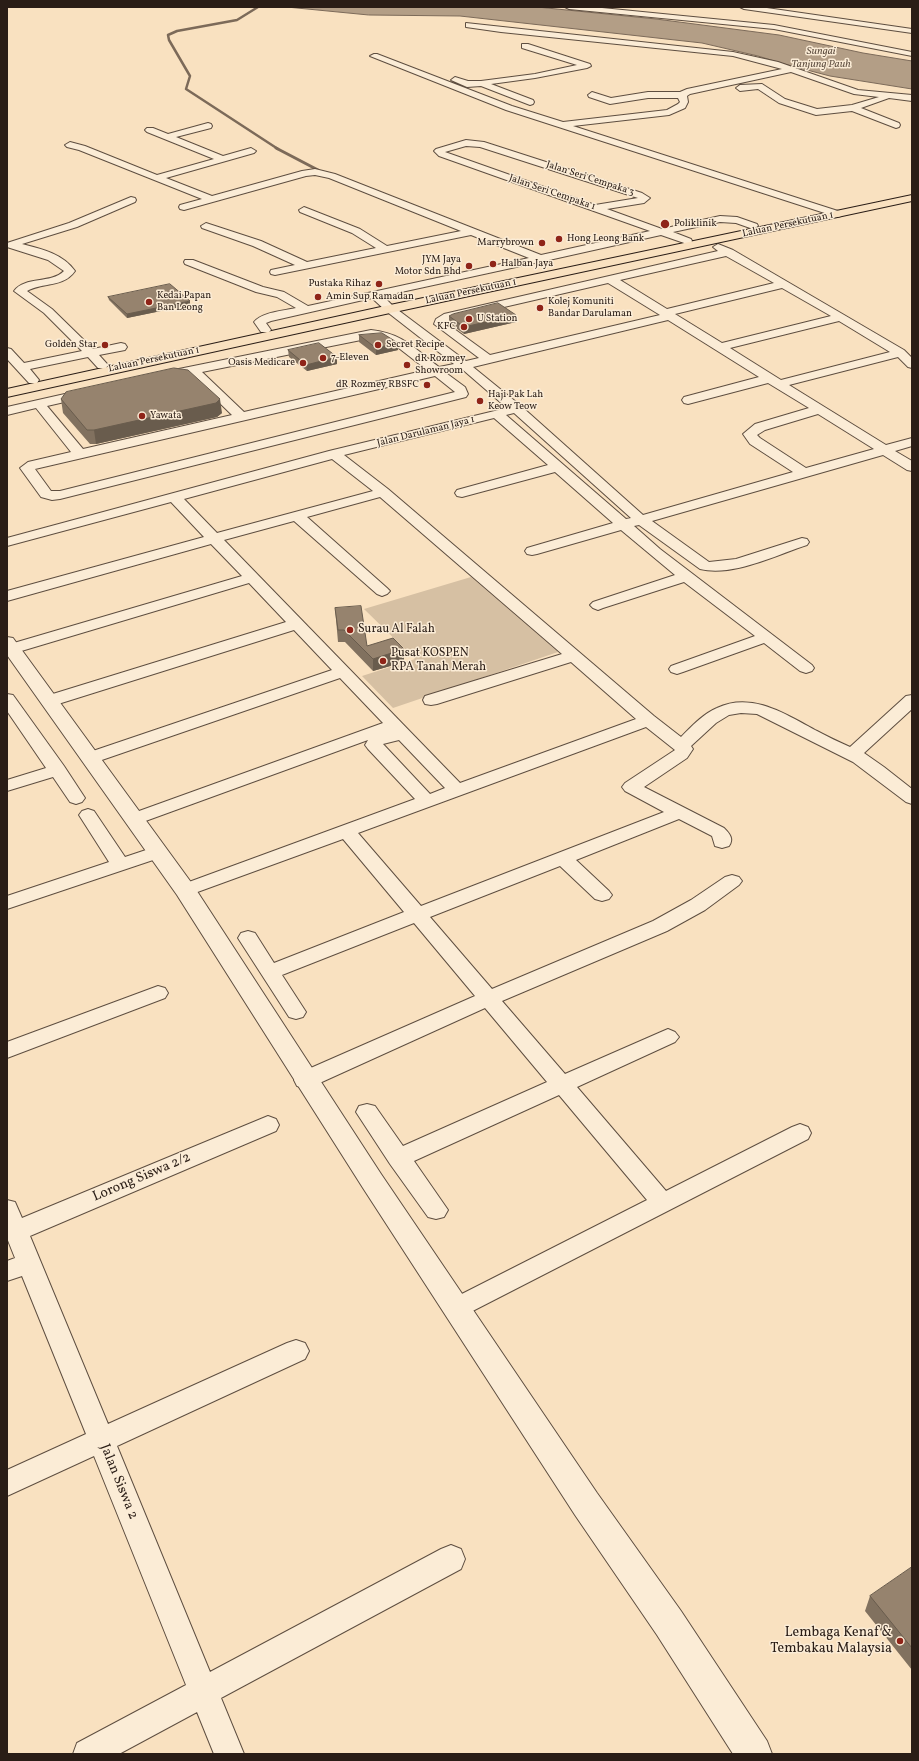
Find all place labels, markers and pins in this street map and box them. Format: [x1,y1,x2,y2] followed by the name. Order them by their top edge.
[659,218,671,230] marker: Poliklinik
[674,218,717,230] place label: Poliklinik
[567,233,644,245] place label: Hong Leong Bank
[554,234,564,244] marker: Hong Leong Bank
[477,237,534,249] place label: Marrybrown
[537,238,547,248] marker: Marrybrown
[395,254,461,278] place label: JYM Jaya Motor Sdn Bhd
[501,258,553,270] place label: Halban Jaya
[488,259,498,269] marker: Halban Jaya
[464,261,474,271] marker: JYM Jaya Motor Sdn Bhd
[309,278,371,290] place label: Pustaka Rihaz
[374,279,384,289] marker: Pustaka Rihaz
[157,290,211,314] place label: Kedai Papan Ban Leong
[326,291,414,303] place label: Amin Sup Ramadan
[313,292,323,302] marker: Amin Sup Ramadan
[548,296,632,320] place label: Kolej Komuniti Bandar Darulaman
[144,297,154,307] marker: Kedai Papan Ban Leong
[535,303,545,313] marker: Kolej Komuniti Bandar Darulaman
[477,313,517,325] place label: U Station
[464,314,474,324] marker: U Station
[437,321,456,333] place label: KFC
[459,322,469,332] marker: KFC
[45,339,97,351] place label: Golden Star
[386,339,444,351] place label: Secret Recipe
[100,340,110,350] marker: Golden Star
[373,340,383,350] marker: Secret Recipe
[331,352,369,364] place label: 7-Eleven
[318,353,328,363] marker: 7-Eleven
[415,353,465,376] place label: dR Rozmey Showroom
[228,357,295,369] place label: Oasis Medicare
[298,358,308,368] marker: Oasis Medicare
[402,360,412,370] marker: dR Rozmey Showroom
[336,379,419,391] place label: dR Rozmey RBSFC
[422,380,432,390] marker: dR Rozmey RBSFC
[488,389,543,412] place label: Haji Pak Lah Keow Teow
[475,396,485,406] marker: Haji Pak Lah Keow Teow
[150,410,181,422] place label: Yawata
[137,411,147,421] marker: Yawata
[358,623,435,637] place label: Surau Al Falah
[345,625,355,635] marker: Surau Al Falah
[391,647,486,675] place label: Pusat KOSPEN RPA Tanah Merah
[378,656,388,666] marker: Pusat KOSPEN RPA Tanah Merah
[770,1625,892,1658] place label: Lembaga Kenaf & Tembakau Malaysia
[895,1636,905,1646] marker: Lembaga Kenaf & Tembakau Malaysia

